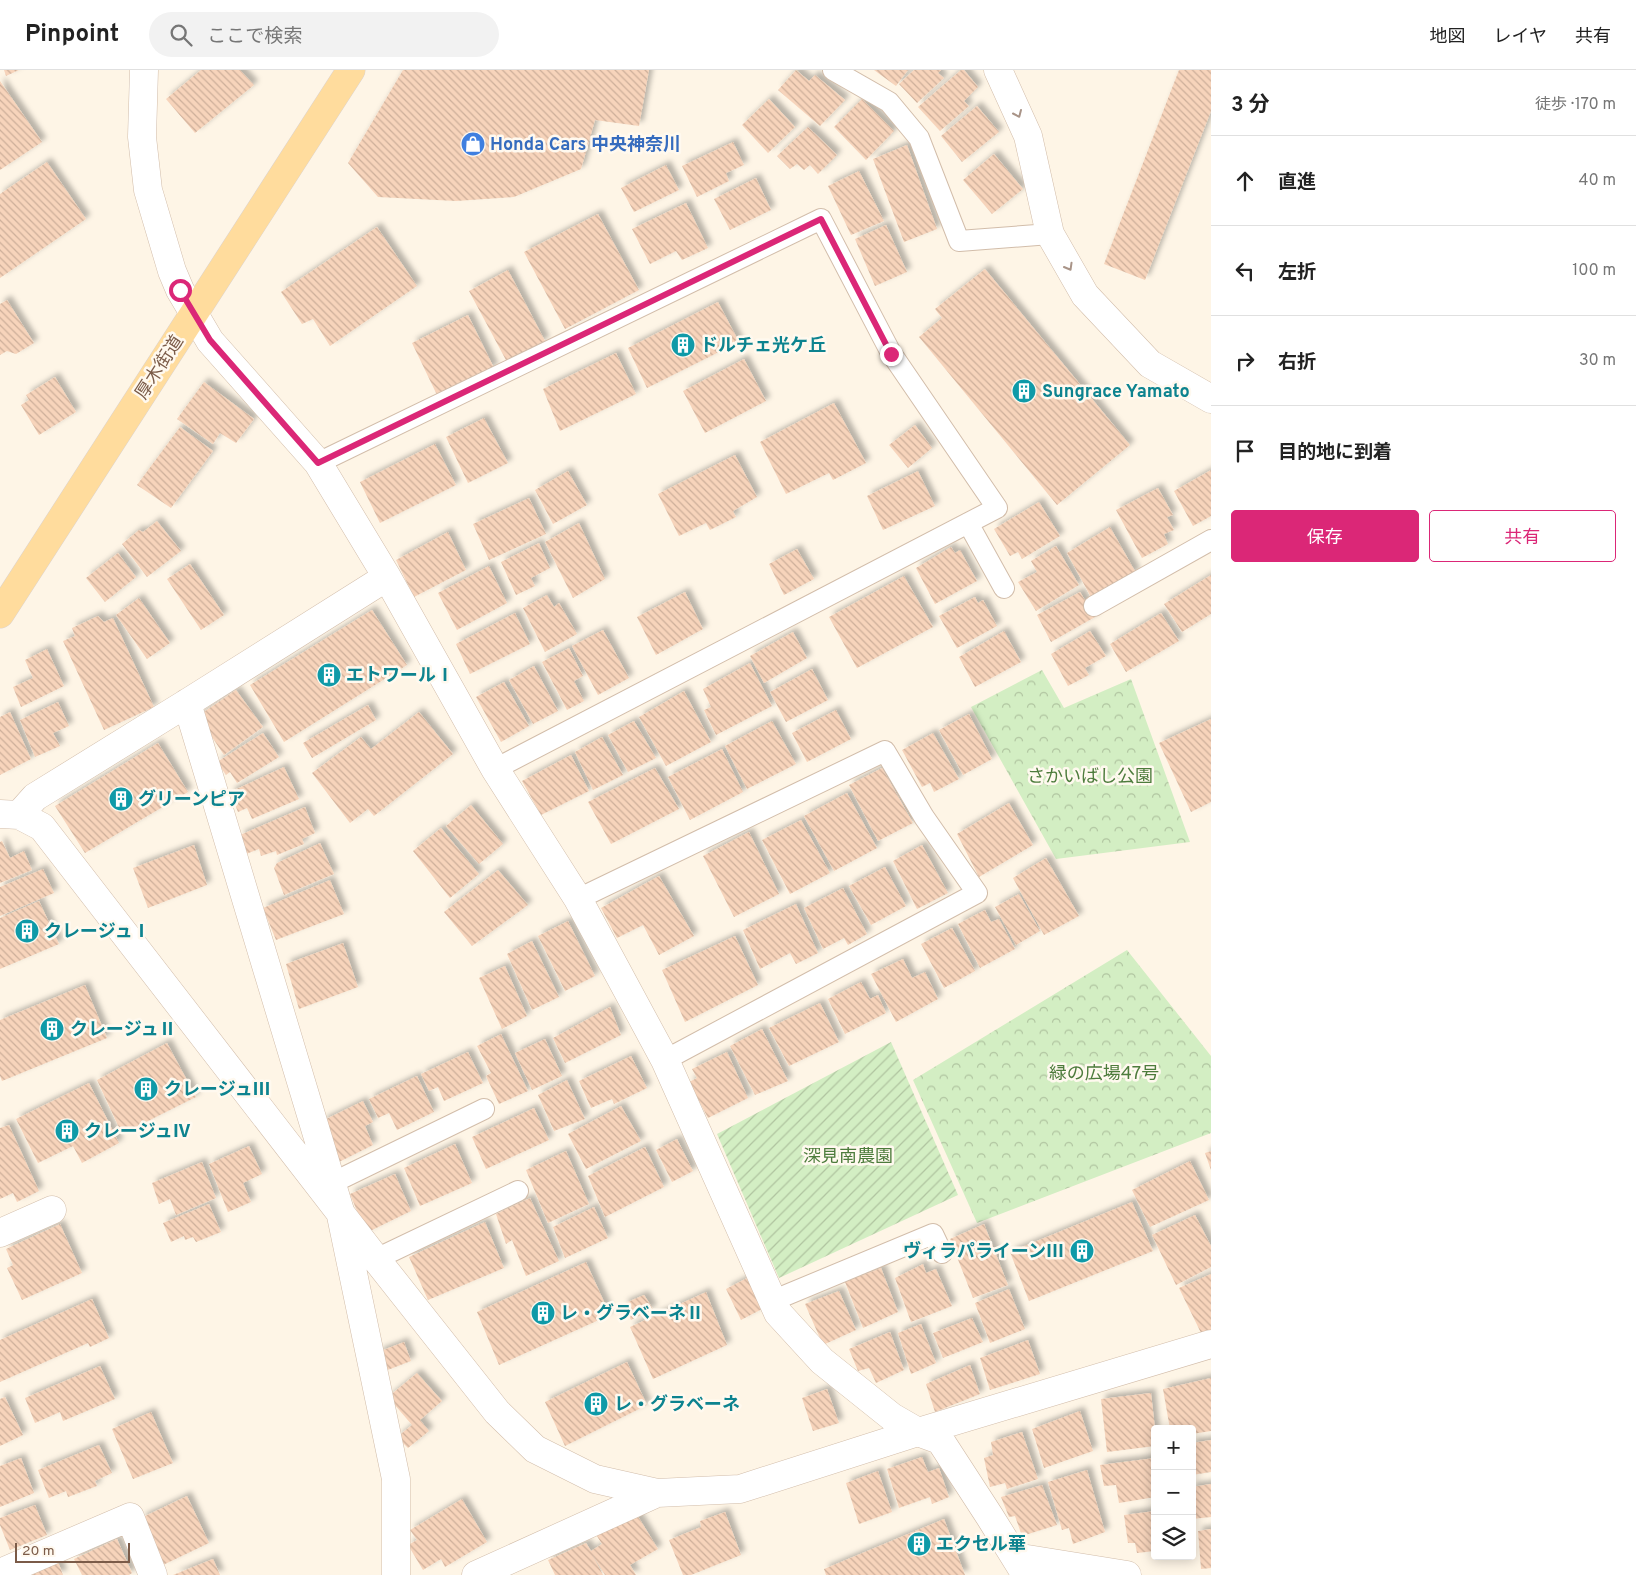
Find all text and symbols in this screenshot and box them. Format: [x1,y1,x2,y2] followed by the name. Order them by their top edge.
[149,12,499,57] search box
[25,20,119,50] text: Pinpoint
[167,21,195,49] icon: search
[207,25,302,49] text: ここで検索
[1430,26,1466,49] text: 地図
[1494,26,1547,49] text: レイヤ
[1575,26,1611,49] text: 共有
[1231,92,1270,119] text: 3 分
[1535,95,1616,115] text: 徒歩 · 170 m
[1012,109,1023,118] one-way arrow
[460,131,486,157] shop icon: Honda Cars 中央神奈川
[490,134,681,157] place label: Honda Cars 中央神奈川
[1231,167,1259,195] icon: ahead
[1278,171,1316,195] text: 直進
[1578,171,1616,191] text: 40 m
[1231,257,1259,285] icon: left
[1278,261,1316,285] text: 左折
[1572,261,1616,281] text: 100 m
[1063,262,1073,271] one-way arrow
[169,279,192,302] route start
[131,331,190,404] street label: 厚木街道
[670,332,696,358] building icon: ドルチェ光ケ丘
[700,335,826,358] place label: ドルチェ光ケ丘
[880,343,903,366] route end
[1231,347,1259,375] icon: right
[1278,351,1316,375] text: 右折
[1579,351,1616,371] text: 30 m
[1011,378,1037,404] building icon: Sungrace Yamato
[1042,381,1190,404] place label: Sungrace Yamato
[1231,437,1259,465] icon: arrive
[1278,441,1392,465] text: 目的地に到着
[1231,510,1419,562] button: 保存
[1429,510,1616,562] button: 共有
[316,662,342,688] building icon: エトワールⅠ
[346,665,454,688] place label: エトワールⅠ
[1027,766,1153,789] park label: さかいばし公園
[108,786,134,812] building icon: グリーンピア
[138,789,245,812] place label: グリーンピア
[14,918,40,944] building icon: クレージュⅠ
[44,921,150,944] place label: クレージュⅠ
[39,1016,65,1042] building icon: クレージュⅡ
[70,1019,176,1042] place label: クレージュⅡ
[1049,1063,1159,1086] park label: 緑の広場47号
[133,1076,159,1102] building icon: クレージュⅢ
[164,1079,270,1102] place label: クレージュⅢ
[54,1118,80,1144] building icon: クレージュⅣ
[84,1121,190,1144] place label: クレージュⅣ
[803,1146,893,1169] park label: 深見南農園
[1069,1238,1095,1264] building icon: ヴィラパライーンⅢ
[903,1240,1064,1264] place label: ヴィラパライーンⅢ
[530,1300,556,1326] building icon: レ・グラベーネⅡ
[560,1303,704,1326] place label: レ・グラベーネⅡ
[583,1391,609,1417] building icon: レ・グラベーネ
[614,1394,740,1417] place label: レ・グラベーネ
[1151,1425,1196,1560] map controls
[1151,1425,1196,1470] button: +
[1151,1470,1196,1515] button: −
[1151,1515,1196,1560] button: layers
[906,1531,932,1557] building icon: エクセル華
[936,1534,1026,1557] place label: エクセル華
[15,1540,130,1563] scale bar
[22,1543,55,1560] text: 20 m

